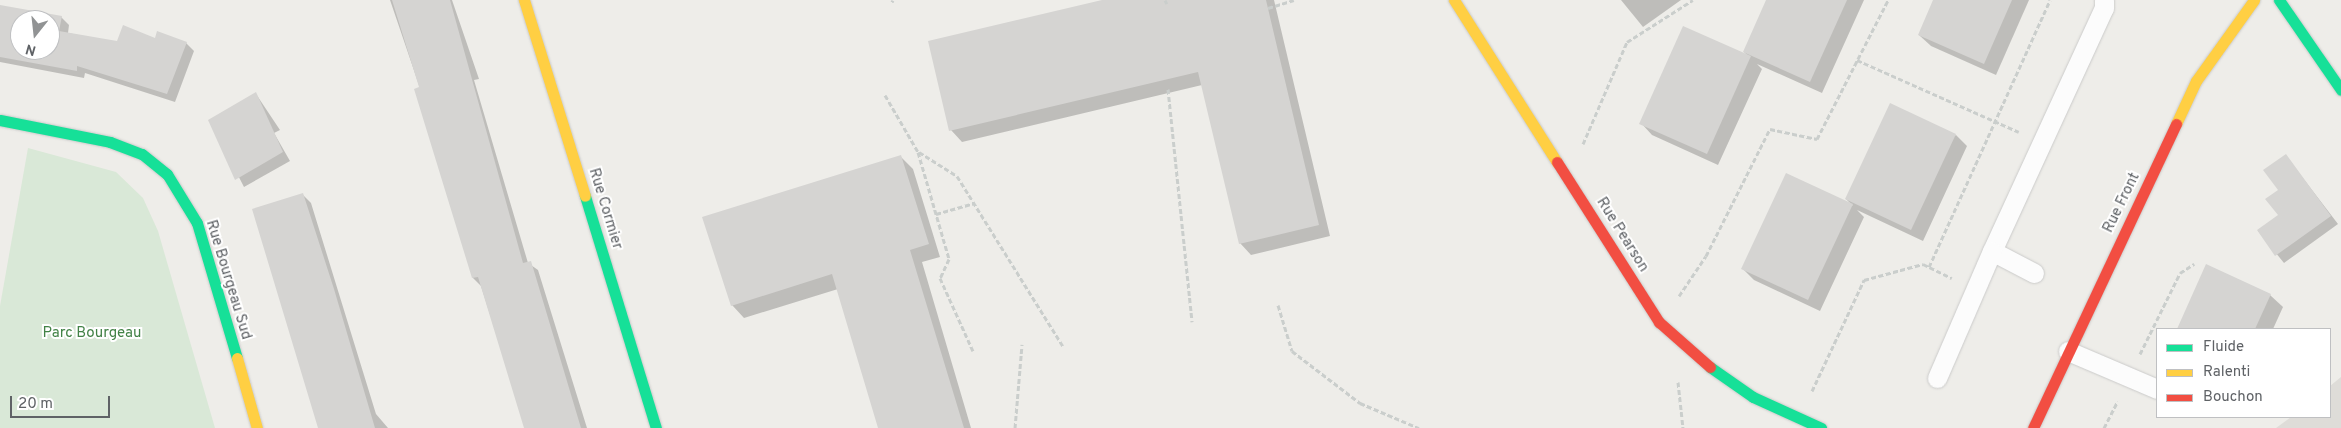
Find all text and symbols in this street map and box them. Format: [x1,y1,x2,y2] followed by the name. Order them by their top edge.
[10,10,60,60] north arrow
[24,39,38,58] text: N
[584,166,626,252] street label: Rue Cormier
[2100,170,2144,236] street label: Rue Front
[1592,194,1652,276] street label: Rue Pearson
[201,218,255,342] street label: Rue Bourgeau Sud
[43,325,141,343] park label: Parc Bourgeau
[2156,328,2331,418] legend
[2203,338,2244,357] text: Fluide
[2203,363,2250,382] text: Ralenti
[12,386,112,418] scale bar
[2203,388,2263,407] text: Bouchon
[18,395,53,414] text: 20 m

